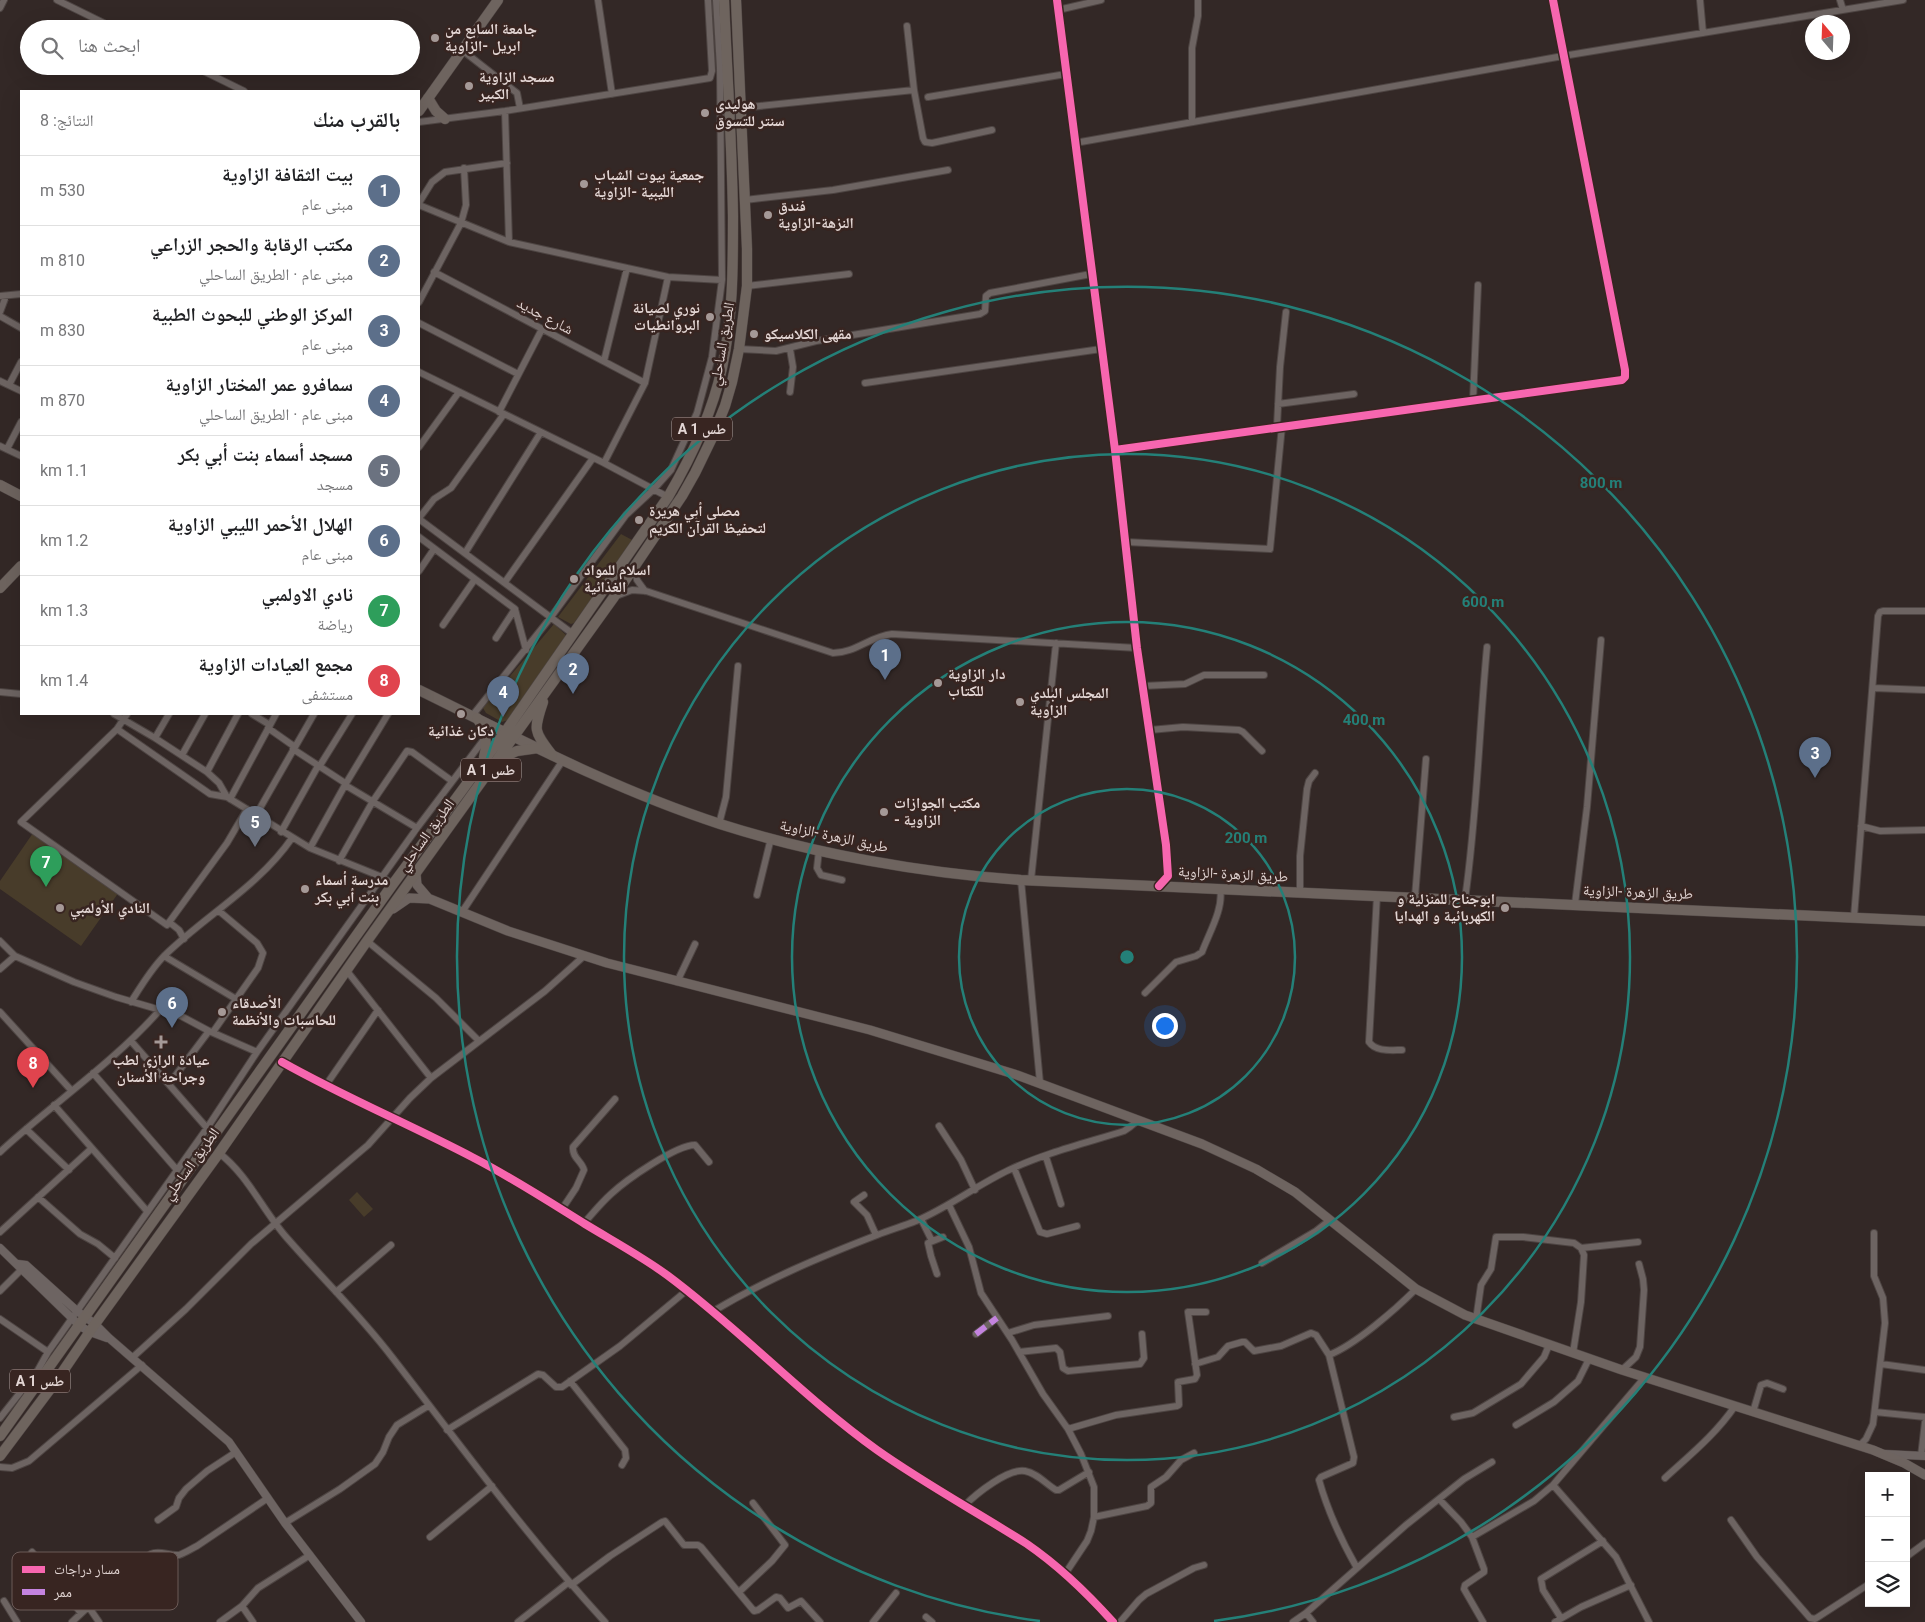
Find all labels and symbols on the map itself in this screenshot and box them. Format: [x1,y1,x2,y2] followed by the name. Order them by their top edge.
[1805,15,1850,60] north arrow
[445,20,537,55] place label: جامعة السابع من ابريل -الزاوية
[429,32,441,44] marker: جامعة السابع من ابريل -الزاوية
[478,68,555,103] place label: مسجد الزاوية الكبير
[463,80,475,92] marker: مسجد الزاوية الكبير
[715,95,785,130] place label: هوليدى سنتر للتسوق
[699,107,711,119] marker: هوليدى سنتر للتسوق
[594,166,704,201] place label: جمعية بيوت الشباب الليبية -الزاوية
[578,178,590,190] marker: جمعية بيوت الشباب الليبية -الزاوية
[778,197,854,232] place label: فندق النزهة-الزاوية
[762,209,774,221] marker: فندق النزهة-الزاوية
[513,294,576,339] street label: شارع جديد
[633,299,700,334] place label: نوري لصيانة البروانطيات
[706,301,741,388] street label: الطريق الساحلي
[704,311,716,323] marker: نوري لصيانة البروانطيات
[764,325,852,343] place label: مقهى الكلاسيكو
[748,328,760,340] marker: مقهى الكلاسيكو
[672,418,732,440] road number: A 1 طس
[1580,474,1622,492] text: 800 m
[649,502,766,538] place label: مصلى أبي هريرة لتحفيظ القرآن الكريم
[633,514,645,526] marker: مصلى أبي هريرة لتحفيظ القرآن الكريم
[584,561,651,596] place label: اسلام للمواد الغذائية
[568,573,580,585] marker: اسلام للمواد الغذائية
[1462,593,1504,611] text: 600 m
[869,639,901,680] pin: 1
[557,653,589,694] pin: 2
[948,665,1005,700] place label: دار الزاوية للكتاب
[487,676,519,717] pin: 4
[932,677,944,689] marker: دار الزاوية للكتاب
[1030,684,1109,719] place label: المجلس البلدي الزاوية
[1014,696,1026,708] marker: المجلس البلدي الزاوية
[455,708,467,720] marker: دكان غذائية
[1343,711,1385,729] text: 400 m
[428,722,494,740] place label: دكان غذائية
[1799,737,1831,778] pin: 3
[461,758,521,782] road number: A 1 طس
[894,794,980,829] place label: مكتب الجوازات - الزاوية
[394,795,460,876] street label: الطريق الساحلي
[239,806,271,847] pin: 5
[878,806,890,818] marker: مكتب الجوازات - الزاوية
[778,816,890,857] street label: طريق الزهرة -الزاوية
[1225,829,1267,847] text: 200 m
[30,846,62,887] pin: 7
[1177,862,1289,887] street label: طريق الزهرة -الزاوية
[314,871,388,909] place label: مدرسة أسماء بنت أبي بكر
[1583,881,1694,904] street label: طريق الزهرة -الزاوية
[299,883,311,895] marker: مدرسة أسماء بنت أبي بكر
[1394,890,1495,925] place label: ابوجناح للمنزلية و الكهربائية و الهدايا
[70,899,150,920] place label: النادي الأولمبي
[54,902,66,914] marker: النادي الأولمبي
[1499,902,1511,914] marker: ابوجناح للمنزلية و الكهربائية و الهدايا
[1118,948,1136,966] centre of rings
[156,987,188,1028] pin: 6
[232,994,336,1029] place label: الأصدقاء للحاسبات والأنظمة
[216,1006,228,1018] marker: الأصدقاء للحاسبات والأنظمة
[1152,1013,1178,1039] your location
[154,1035,168,1049] marker: عيادة الرازي لطب وجراحة الأسنان
[17,1047,49,1088] pin: 8
[113,1051,210,1086] place label: عيادة الرازي لطب وجراحة الأسنان
[159,1124,225,1205] street label: الطريق الساحلي
[10,1370,70,1392] road number: A 1 طس
[12,1552,178,1610] legend
[54,1561,120,1578] text: مسار دراجات
[53,1584,72,1601] text: ممر

